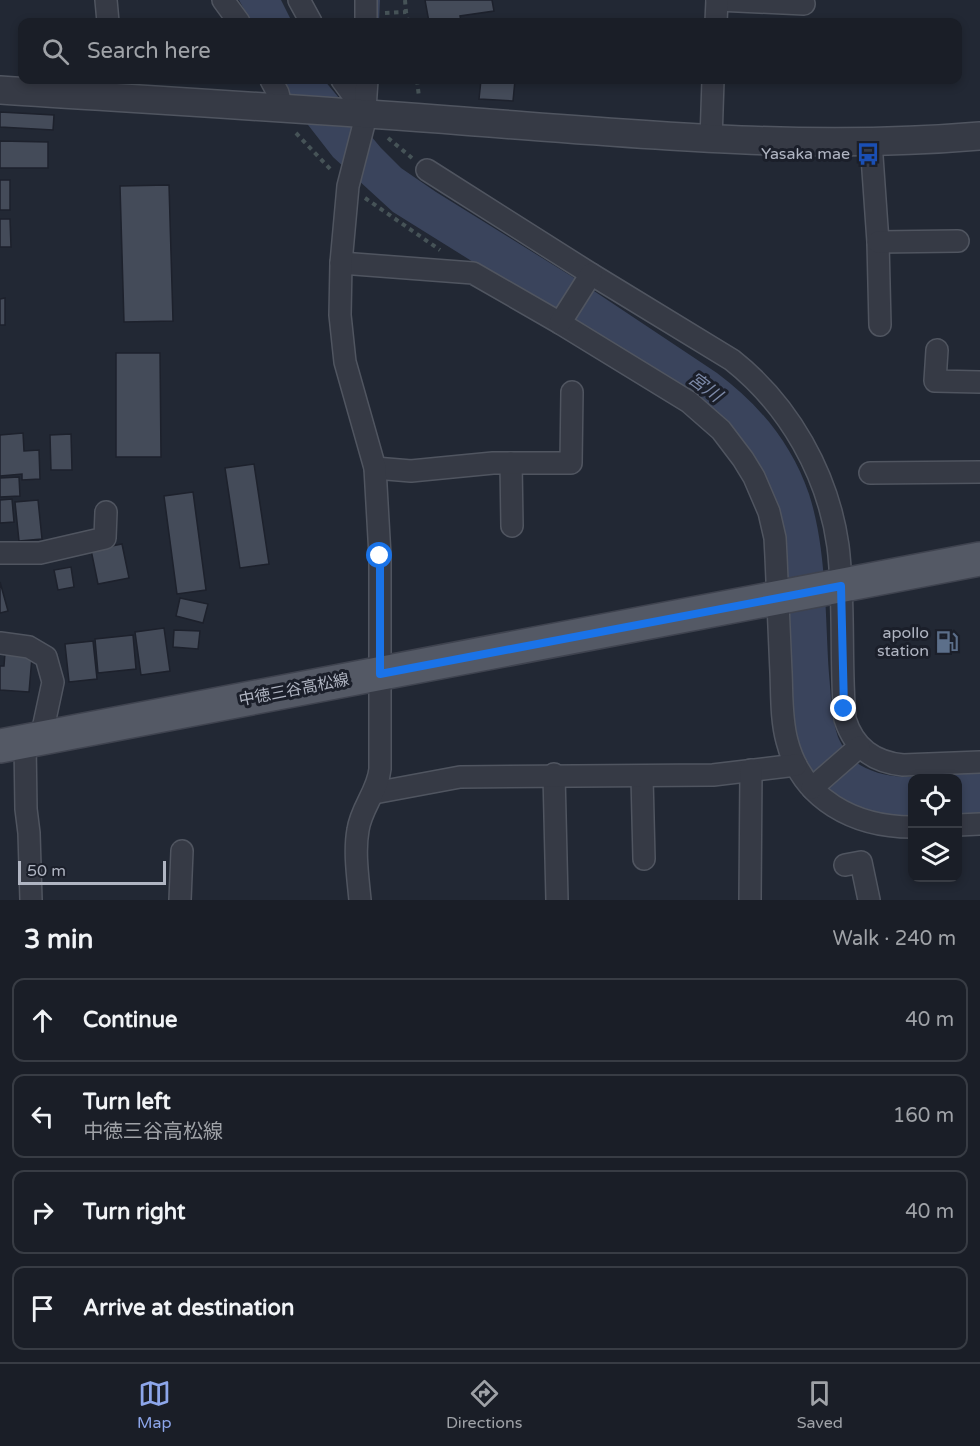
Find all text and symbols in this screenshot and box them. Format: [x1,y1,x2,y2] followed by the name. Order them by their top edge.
[18,18,962,84] search box
[39,35,72,68] icon: search
[87,38,211,64] text: Search here
[855,141,881,167] bus stop icon: Yasaka mae
[761,144,850,164] place label: Yasaka mae
[684,367,728,408] water label: 宮川
[366,542,392,568] route start
[877,623,929,661] place label: apollo station
[934,629,960,655] fuel station icon: apollo station
[237,669,351,711] street label: 中徳三谷高松線
[830,695,856,721] route end
[908,774,962,882] map controls
[908,774,962,828] button: locate
[908,828,962,882] button: layers
[18,858,166,886] scale bar
[27,861,66,881] text: 50 m
[24,924,93,955] text: 3 min
[833,927,956,951] text: Walk · 240 m
[26,1004,59,1037] icon: ahead
[83,1007,178,1033] text: Continue
[905,1008,954,1032] text: 40 m
[83,1089,171,1115] text: Turn left
[26,1100,59,1133] icon: left
[893,1104,954,1128] text: 160 m
[83,1120,223,1144] text: 中徳三谷高松線
[26,1196,59,1229] icon: right
[83,1199,185,1225] text: Turn right
[905,1200,954,1224] text: 40 m
[26,1292,59,1325] icon: arrive
[83,1295,294,1321] text: Arrive at destination
[137,1377,172,1433] tab: Map
[446,1377,522,1433] tab: Directions
[797,1377,843,1433] tab: Saved

